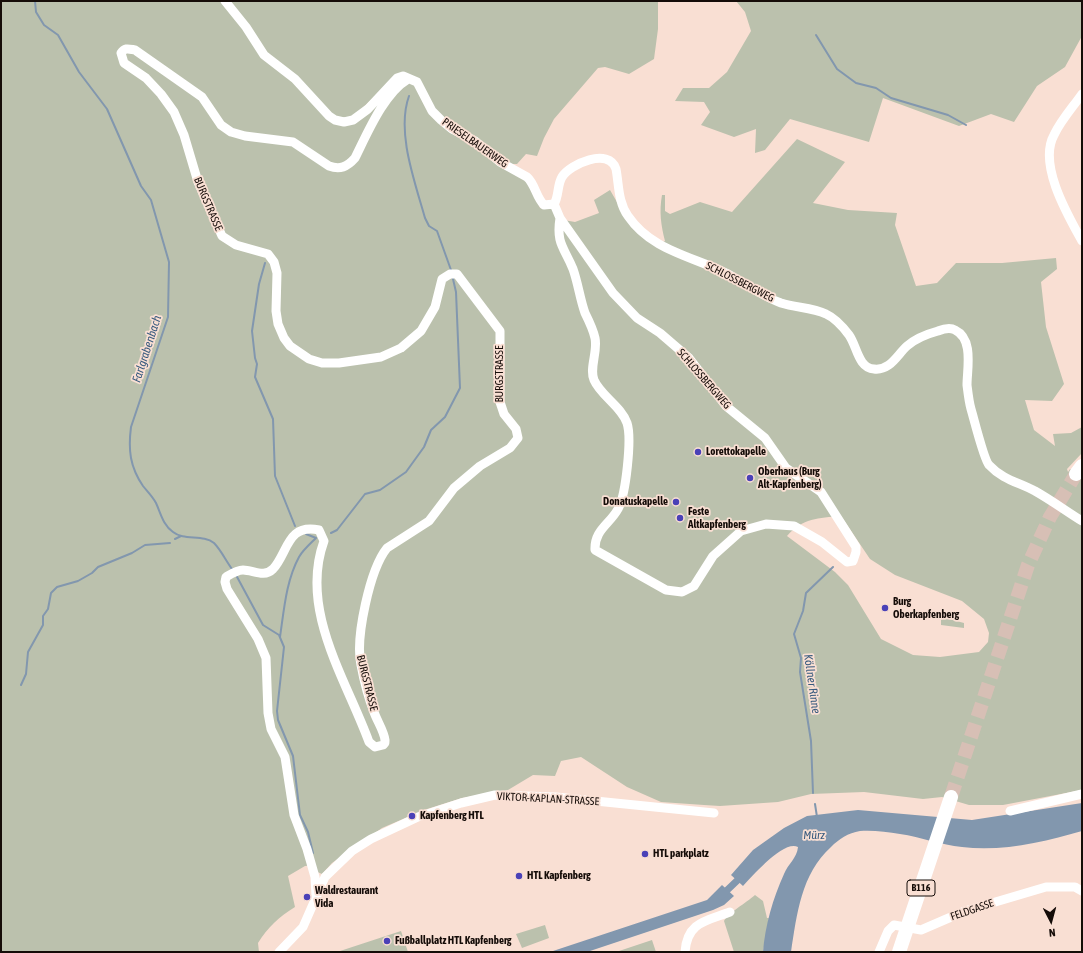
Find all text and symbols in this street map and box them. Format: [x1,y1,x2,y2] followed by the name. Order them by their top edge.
[439,115,511,171] street label: PRIESELBAUERWEG
[191,175,225,233] street label: BURGSTRASSE
[703,259,777,305] street label: SCHLOSSBERGWEG
[129,314,165,384] water label: Farlgrabenbach
[493,345,507,403] street label: BURGSTRASSE
[674,346,734,412] street label: SCHLOSSBERGWEG
[706,445,766,459] place label: Lorettokapelle
[693,447,703,457] marker: Lorettokapelle
[758,465,822,491] place label: Oberhaus (Burg Alt-Kapfenberg)
[745,473,755,483] marker: Oberhaus (Burg Alt-Kapfenberg)
[603,495,668,509] place label: Donatuskapelle
[671,497,681,507] marker: Donatuskapelle
[688,505,746,531] place label: Feste Altkapfenberg
[675,513,685,523] marker: Feste Altkapfenberg
[893,595,959,621] place label: Burg Oberkapfenberg
[880,603,890,613] marker: Burg Oberkapfenberg
[801,653,823,715] water label: Köllner Rinne
[354,654,380,712] street label: BURGSTRASSE
[497,790,599,808] street label: VIKTOR-KAPLAN-STRASSE
[420,809,484,823] place label: Kapfenberg HTL
[407,811,417,821] marker: Kapfenberg HTL
[803,828,825,842] water label: Mürz
[653,847,709,861] place label: HTL parkplatz
[640,849,650,859] marker: HTL parkplatz
[527,869,591,883] place label: HTL Kapfenberg
[514,871,524,881] marker: HTL Kapfenberg
[907,880,935,896] road number: B116
[315,884,378,910] place label: Waldrestaurant Vida
[302,892,312,902] marker: Waldrestaurant Vida
[949,896,995,924] street label: FELDGASSE
[1031,901,1071,941] north arrow
[1048,927,1056,939] text: N
[395,934,512,948] place label: Fußballplatz HTL Kapfenberg
[382,936,392,946] marker: Fußballplatz HTL Kapfenberg

